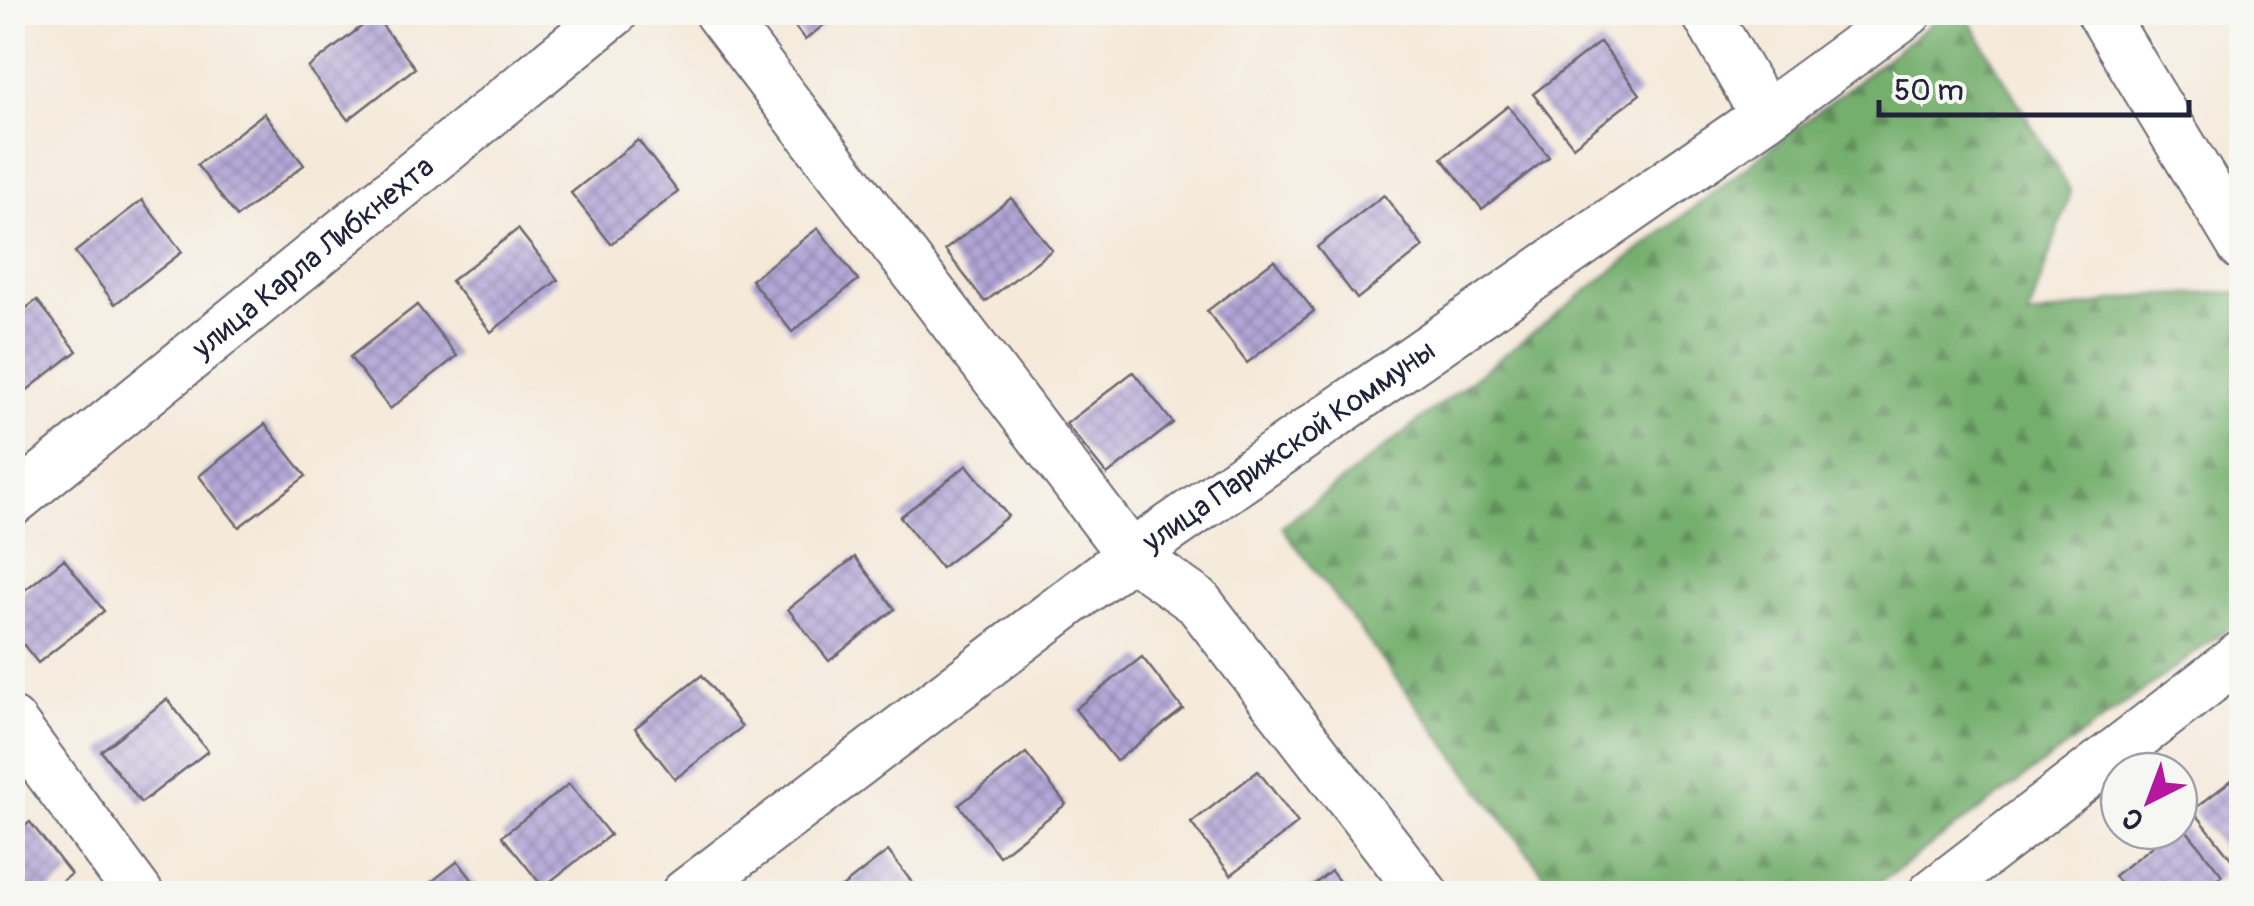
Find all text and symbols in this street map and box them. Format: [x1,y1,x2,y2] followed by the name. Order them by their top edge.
[1879,55,2189,117] scale bar
[1894,72,1964,109] text: 50 m
[184,148,441,367] street label: улица Карла Либкнехта
[1134,332,1442,561] street label: улица Парижской Коммуны
[2099,751,2199,851] north arrow
[2115,800,2151,837] text: С

